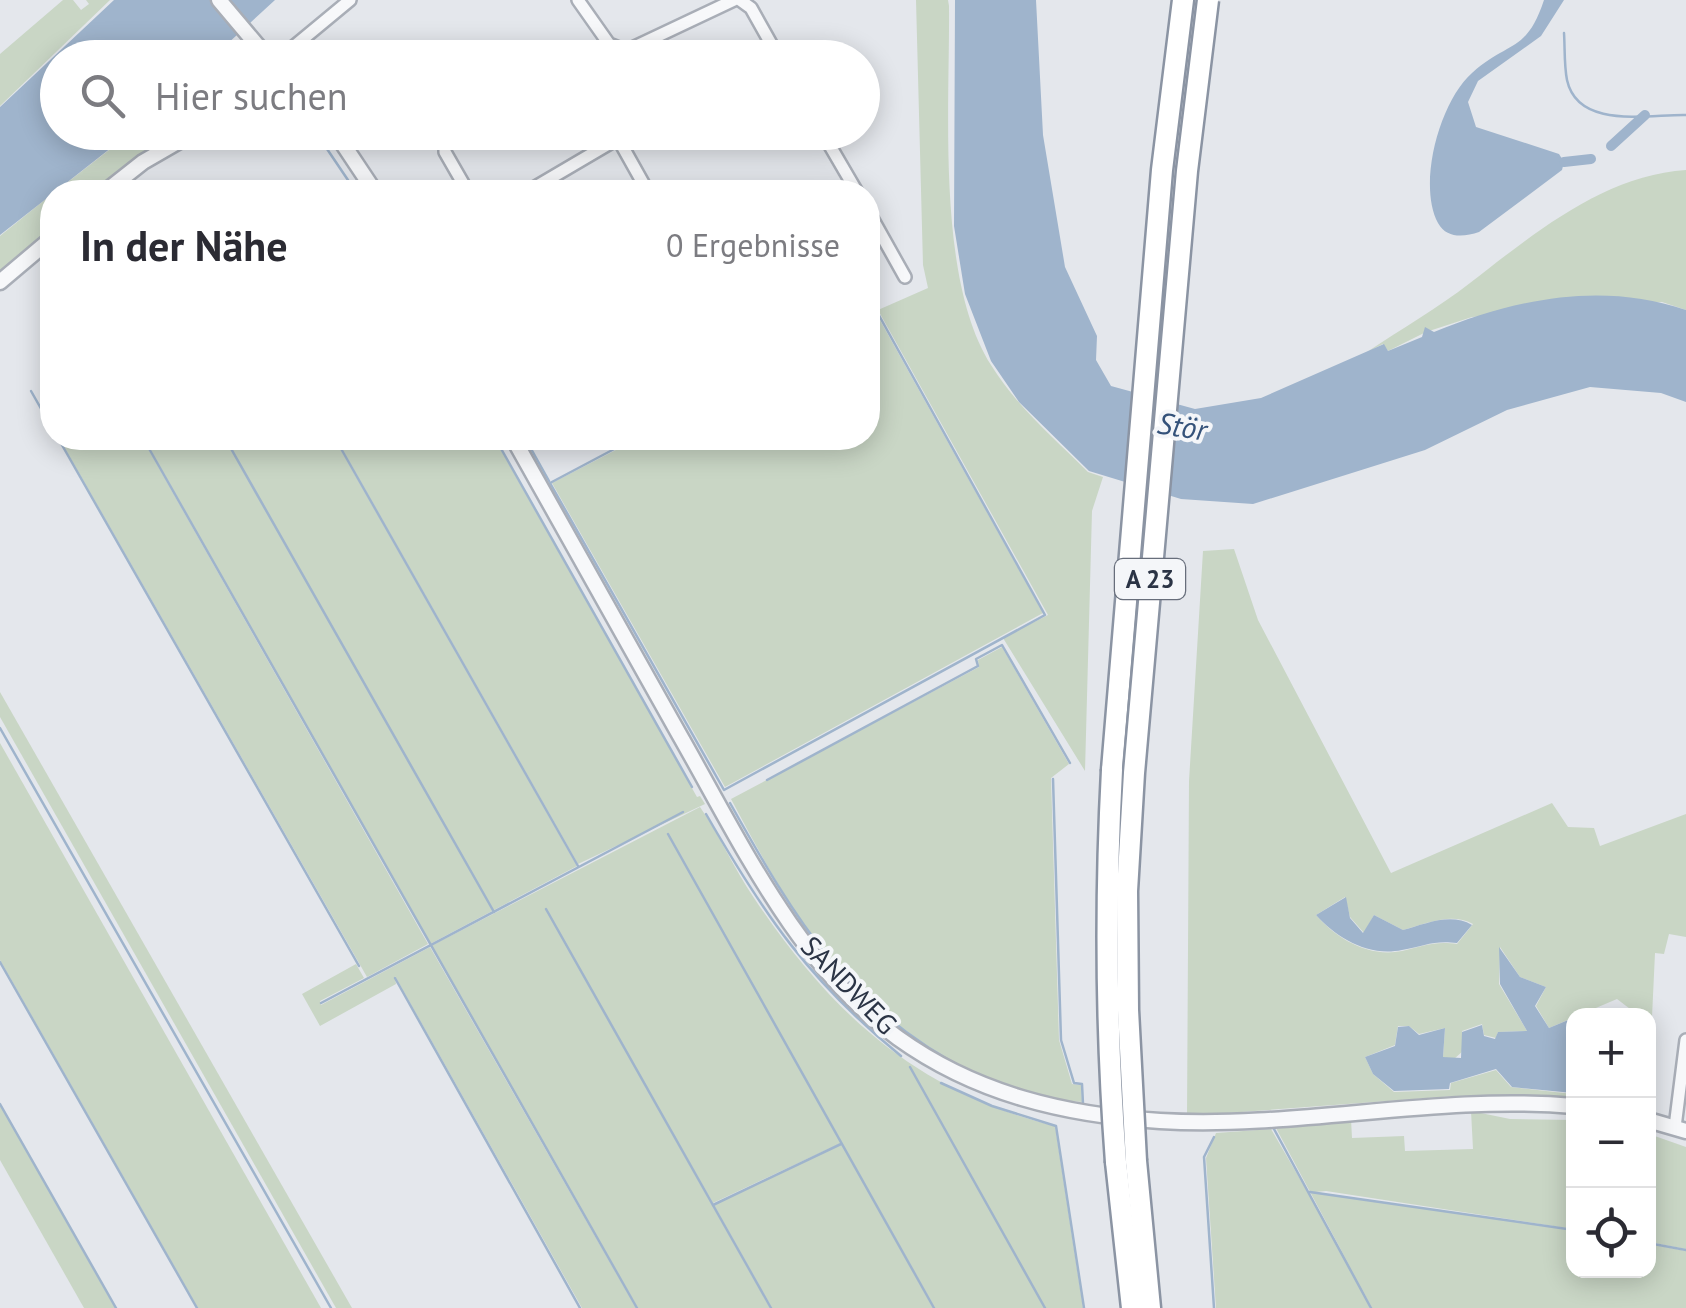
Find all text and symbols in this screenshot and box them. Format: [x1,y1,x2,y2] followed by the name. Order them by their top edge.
[40,40,880,150] search box
[75,68,130,123] icon: search
[155,71,348,120] text: Hier suchen
[80,218,287,273] text: In der Nähe
[666,224,840,266] text: 0 Ergebnisse
[1155,402,1212,449] water label: Stör
[1115,559,1185,599] road number: A 23
[793,927,905,1042] street label: SANDWEG
[1566,1008,1656,1278] map controls
[1566,1008,1656,1098] button: +
[1566,1098,1656,1188] button: −
[1566,1188,1656,1278] button: locate

